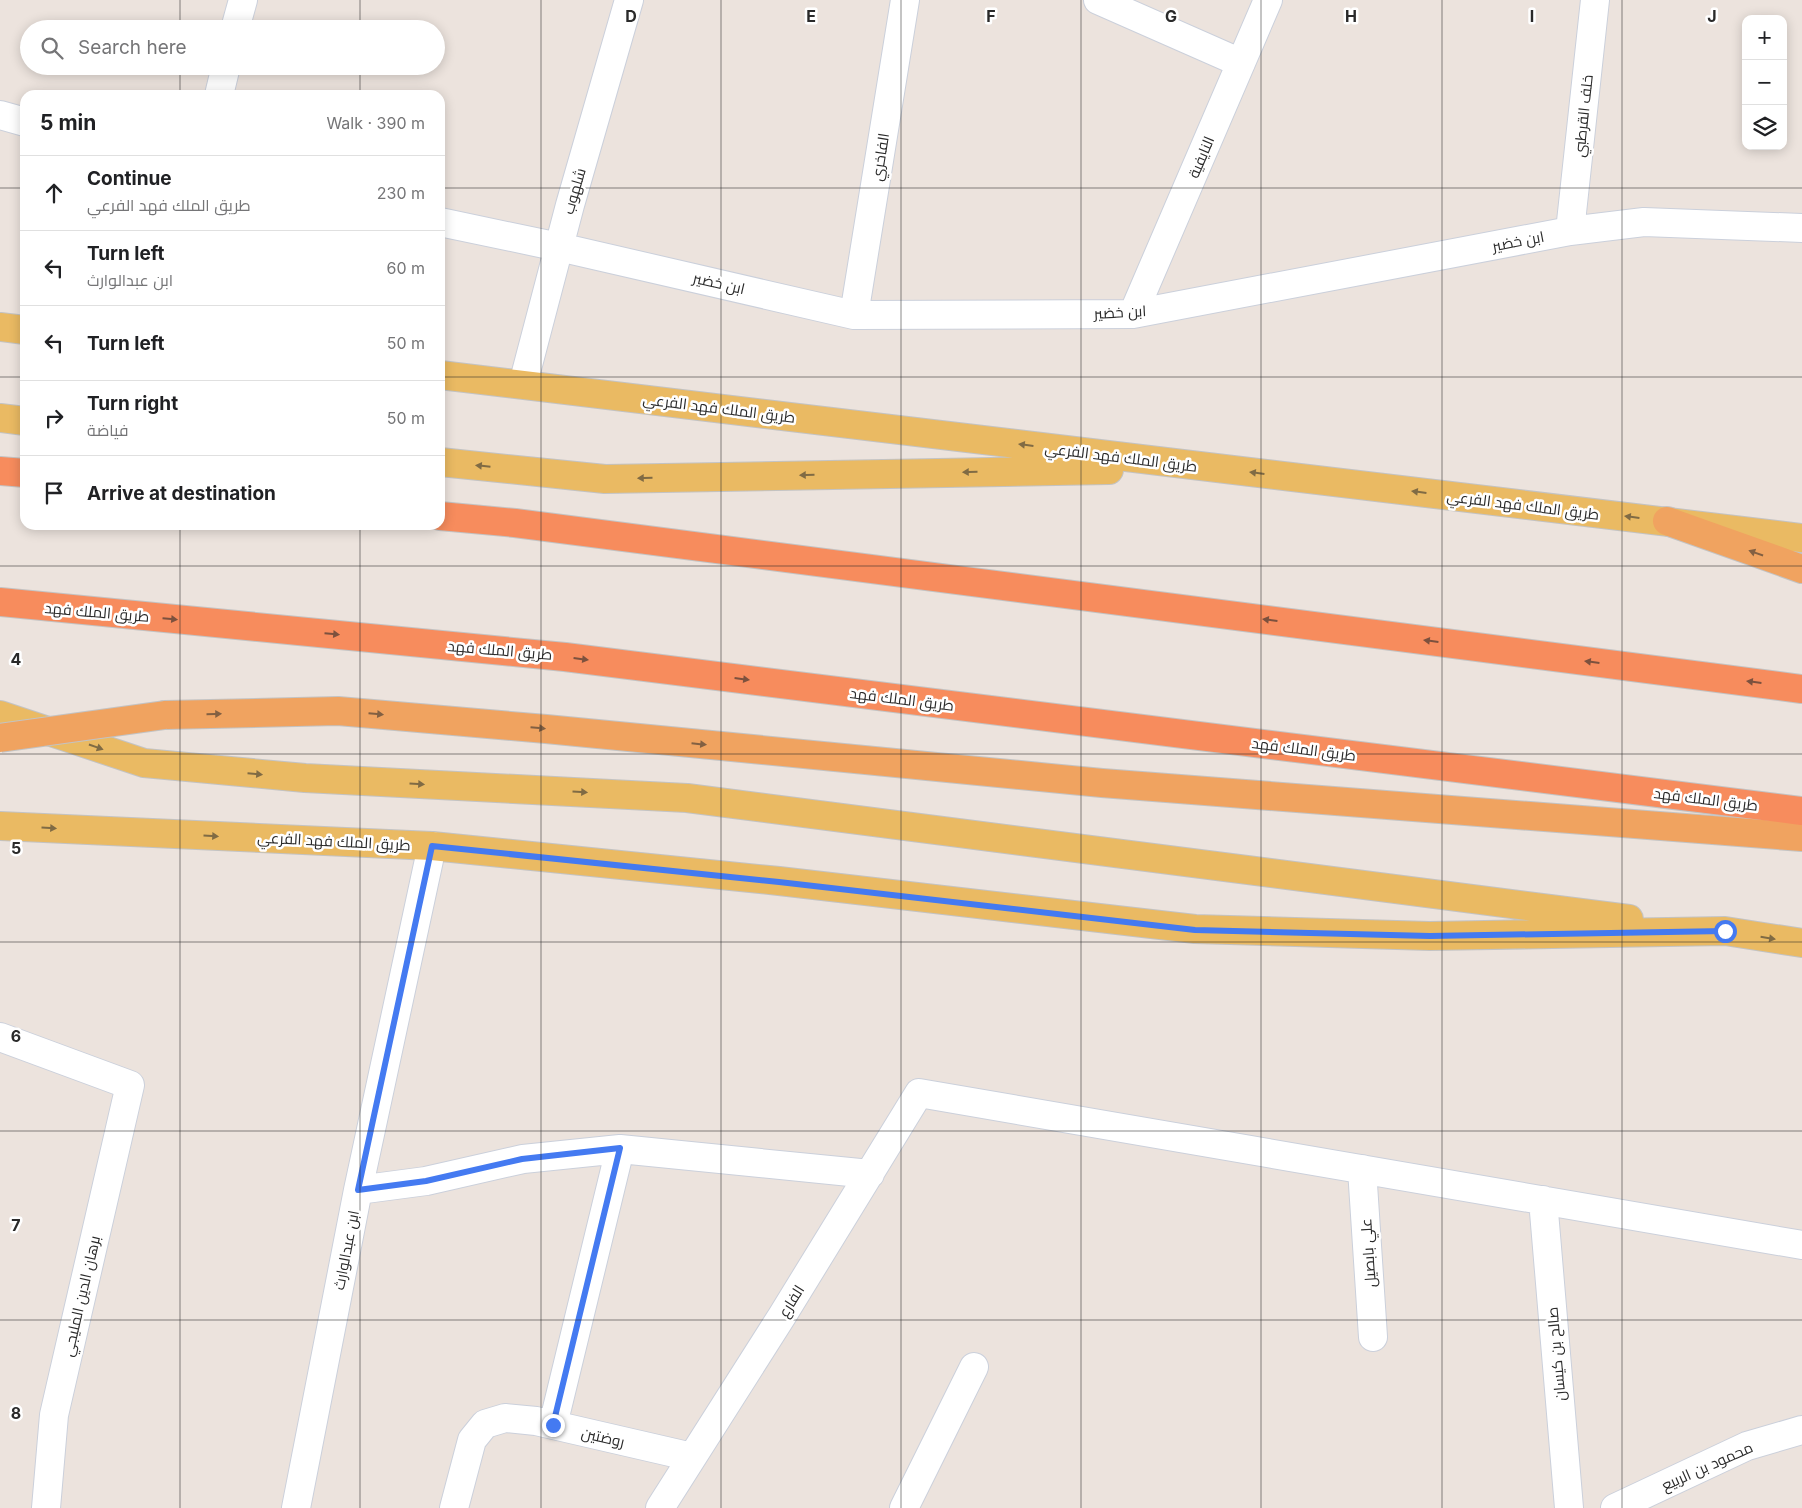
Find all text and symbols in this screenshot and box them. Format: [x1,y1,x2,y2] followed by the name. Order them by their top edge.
[625,6,637,26] text: D
[806,6,816,26] text: E
[986,6,996,26] text: F
[1165,6,1177,26] text: G
[1345,6,1357,26] text: H
[1530,6,1534,26] text: I
[1707,6,1717,26] text: J
[1742,15,1787,150] map controls
[1742,15,1787,60] button: +
[20,20,445,75] search box
[38,34,66,62] icon: search
[78,36,187,59] text: Search here
[1742,60,1787,105] button: −
[1569,74,1600,159] street label: خلف القرطبي
[1742,105,1787,150] button: layers
[40,110,96,135] text: 5 min
[326,113,425,133] text: Walk · 390 m
[867,132,896,183] street label: الفاخري
[1184,133,1218,181] street label: النايفية
[558,166,591,217] street label: شلهوب
[87,167,172,190] text: Continue
[40,179,68,207] icon: ahead
[377,183,425,203] text: 230 m
[87,195,251,215] text: طريق الملك فهد الفرعي
[1489,227,1546,257] street label: ابن خضير
[87,242,165,265] text: Turn left
[40,254,68,282] icon: left
[386,258,425,278] text: 60 m
[690,268,747,299] street label: ابن خضير
[87,270,173,290] text: ابن عبدالوارث
[1092,301,1147,324] street label: ابن خضير
[40,329,68,357] icon: left
[87,332,165,355] text: Turn left
[387,333,425,353] text: 50 m
[641,389,796,430] street label: طريق الملك فهد الفرعي
[87,392,178,415] text: Turn right
[40,404,68,432] icon: right
[387,408,425,428] text: 50 m
[87,420,129,440] text: فياضة
[1043,438,1198,479] street label: طريق الملك فهد الفرعي
[1018,441,1034,449] one-way arrow
[475,462,491,470] one-way arrow
[961,468,977,476] one-way arrow
[1249,469,1265,477] one-way arrow
[799,471,815,479] one-way arrow
[637,474,653,482] one-way arrow
[40,479,68,507] icon: arrive
[87,482,276,505] text: Arrive at destination
[1445,486,1600,527] street label: طريق الملك فهد الفرعي
[1410,488,1426,496] one-way arrow
[1624,513,1640,521] one-way arrow
[1748,549,1763,557] one-way arrow
[44,598,150,627] street label: طريق الملك فهد
[163,615,179,623] one-way arrow
[1262,616,1278,624] one-way arrow
[325,630,341,638] one-way arrow
[447,636,553,665] street label: طريق الملك فهد
[1423,637,1439,645] one-way arrow
[11,649,22,669] text: 4
[573,655,589,663] one-way arrow
[1584,658,1600,666] one-way arrow
[735,675,751,683] one-way arrow
[1745,678,1761,686] one-way arrow
[849,683,955,716] street label: طريق الملك فهد
[206,709,222,717] one-way arrow
[368,710,384,718] one-way arrow
[530,724,546,732] one-way arrow
[1251,733,1357,766] street label: طريق الملك فهد
[692,740,708,748] one-way arrow
[89,743,104,751] one-way arrow
[248,770,264,778] one-way arrow
[410,781,426,789] one-way arrow
[1653,783,1759,816] street label: طريق الملك فهد
[572,789,588,797] one-way arrow
[41,825,57,833] one-way arrow
[257,827,411,857] street label: طريق الملك فهد الفرعي
[203,832,219,840] one-way arrow
[11,838,21,858] text: 5
[1714,920,1737,943] route start
[1760,934,1776,942] one-way arrow
[11,1026,21,1046] text: 6
[329,1209,364,1292] street label: ابن عبدالوارث
[11,1215,21,1235] text: 7
[1356,1218,1383,1288] street label: علي بابصيل
[58,1234,107,1359] street label: برهان الدين المليجي
[774,1281,810,1322] street label: الفارع
[1542,1306,1572,1402] street label: صالح بن كيسان
[11,1403,21,1423] text: 8
[542,1414,565,1437] route end
[579,1423,626,1452] street label: روضتين
[1658,1437,1757,1496] street label: محمود بن الربيع

